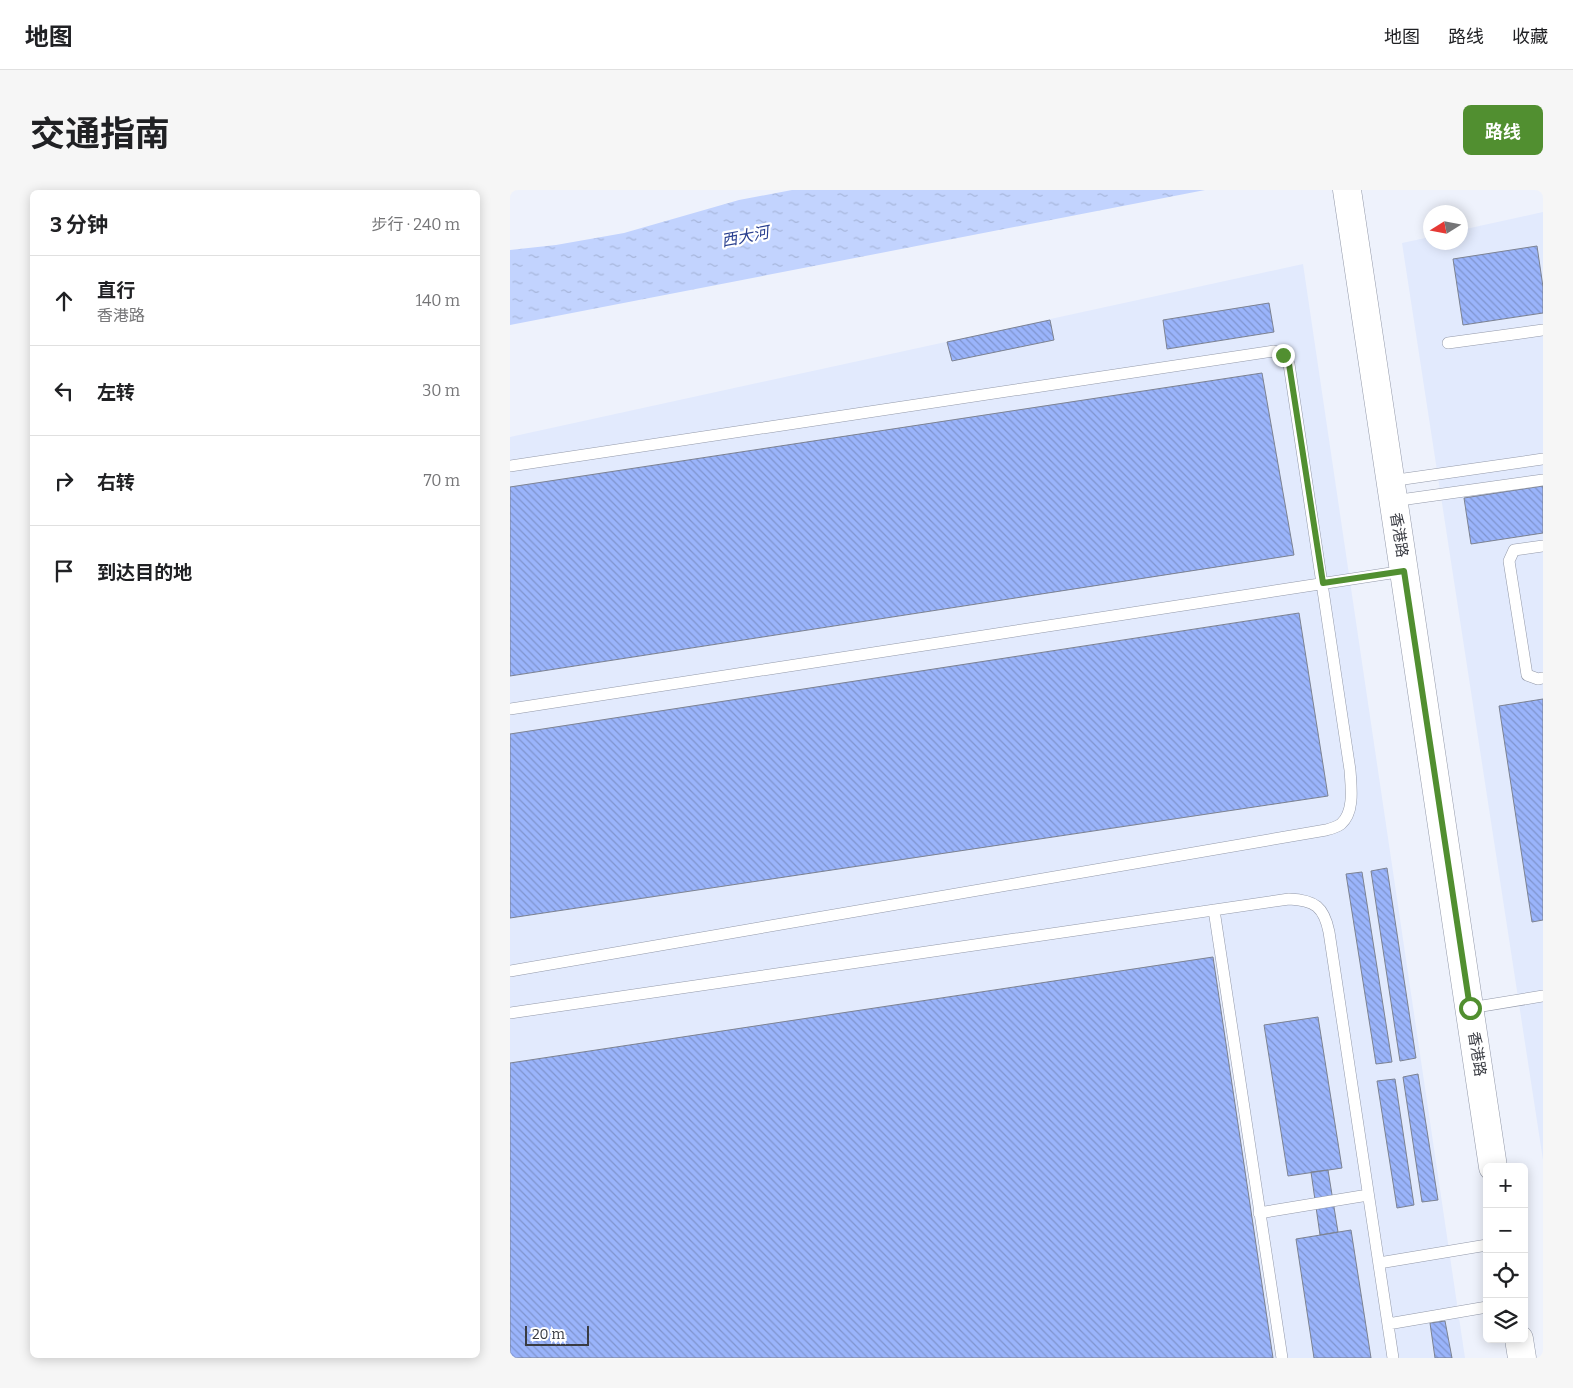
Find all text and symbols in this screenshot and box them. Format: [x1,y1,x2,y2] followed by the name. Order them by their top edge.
[25,23,73,51] text: 地图
[1384,26,1420,48] text: 地图
[1448,26,1484,48] text: 路线
[1512,26,1548,48] text: 收藏
[1463,105,1543,155] button: 路线
[30,113,170,155] text: 交通指南
[1423,205,1468,250] north arrow
[50,212,108,238] text: 3 分钟
[371,215,460,234] text: 步行 · 240 m
[720,222,773,250] water label: 西大河
[97,279,135,302] text: 直行
[50,287,78,315] icon: ahead
[415,291,460,310] text: 140 m
[97,306,145,325] text: 香港路
[1272,344,1295,367] route end
[50,377,78,405] icon: left
[97,381,135,404] text: 左转
[422,381,460,400] text: 30 m
[50,467,78,495] icon: right
[97,471,135,494] text: 右转
[424,471,460,490] text: 70 m
[1387,511,1411,559] street label: 香港路
[50,557,78,585] icon: arrive
[97,561,192,584] text: 到达目的地
[1459,997,1482,1020] route start
[1465,1030,1489,1078] street label: 香港路
[1483,1163,1528,1343] map controls
[1483,1163,1528,1208] button: +
[1483,1208,1528,1253] button: −
[1483,1253,1528,1298] button: locate
[1483,1298,1528,1343] button: layers
[525,1323,589,1346] scale bar
[532,1326,565,1343] text: 20 m

